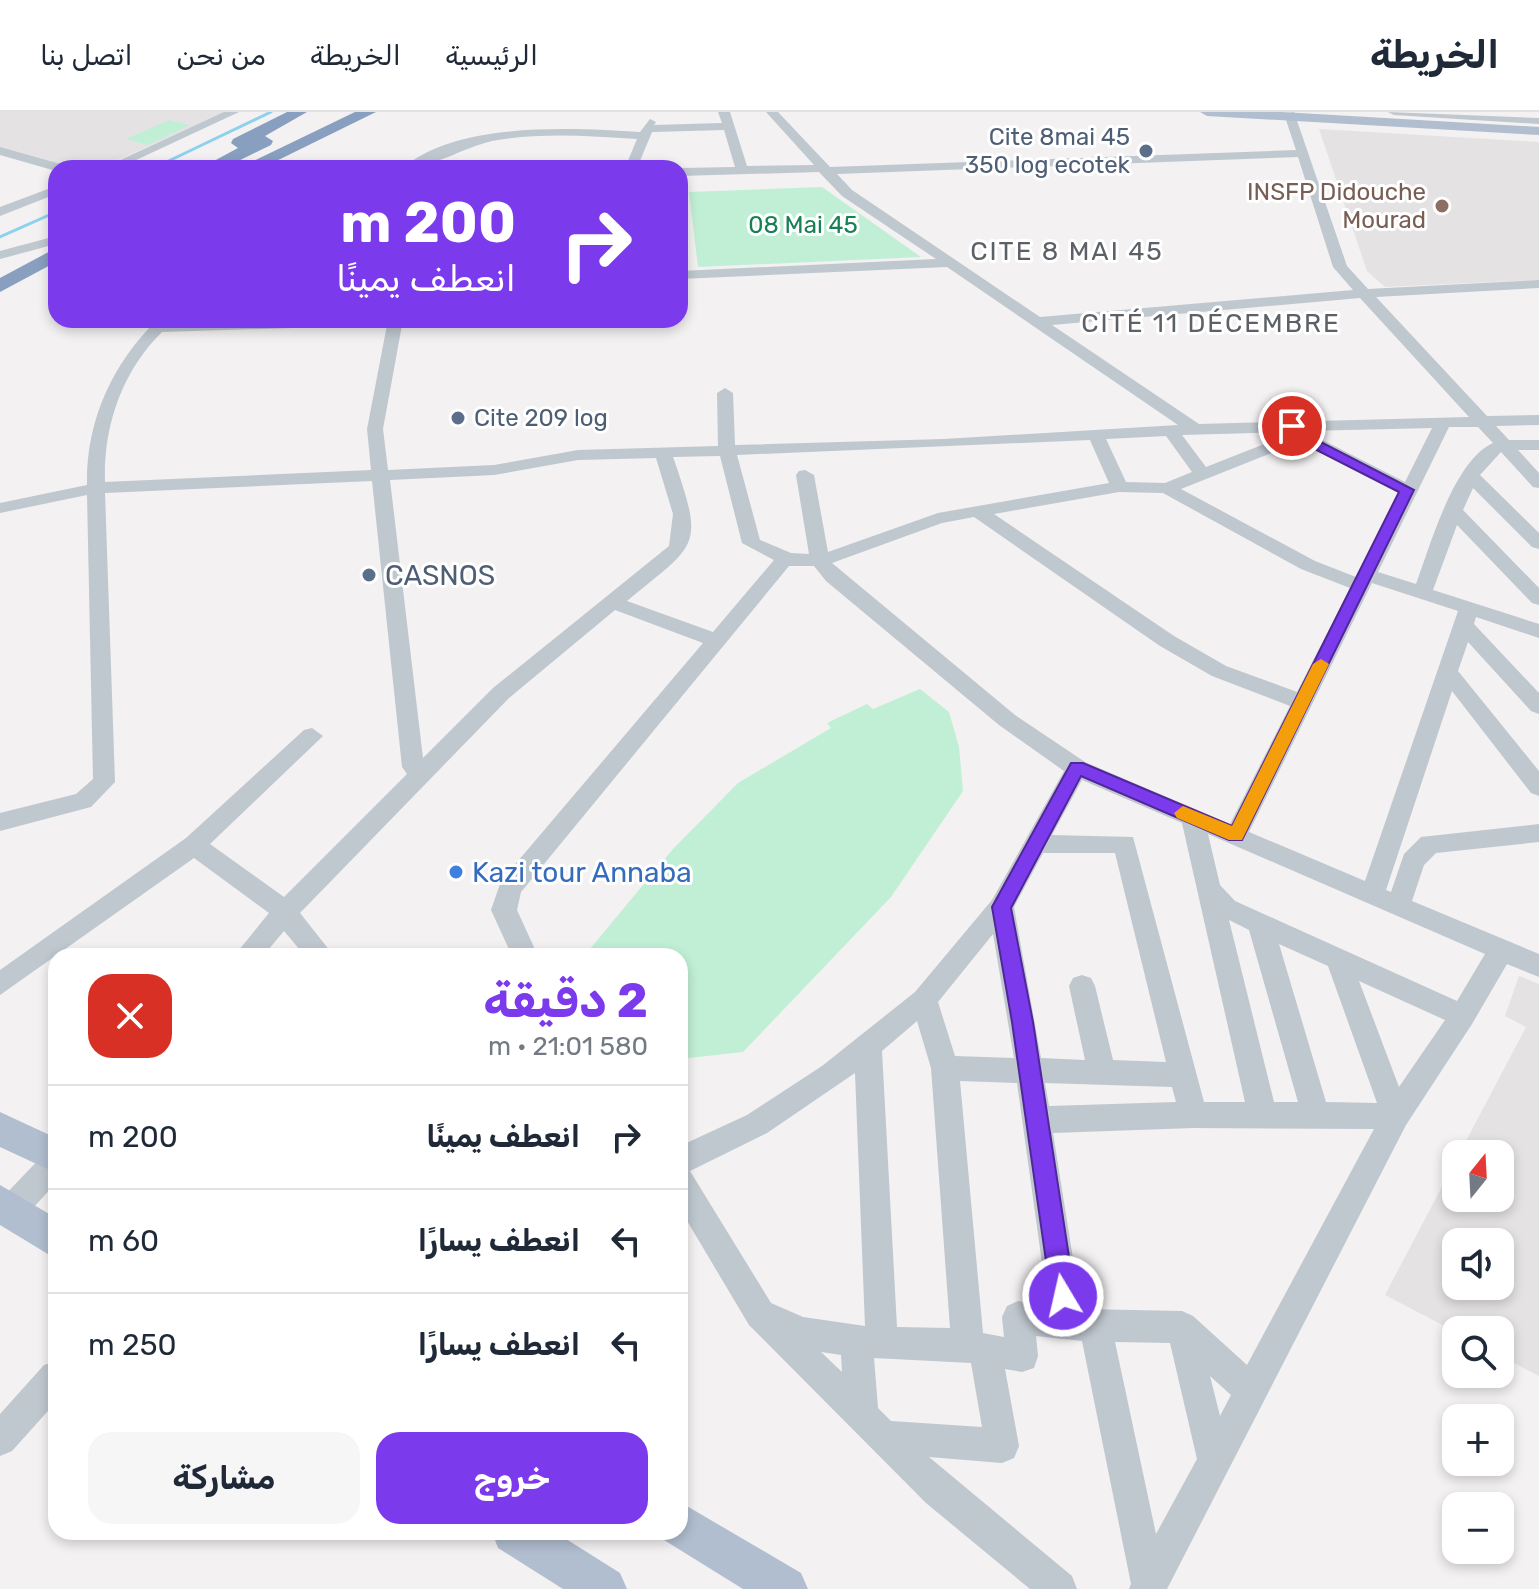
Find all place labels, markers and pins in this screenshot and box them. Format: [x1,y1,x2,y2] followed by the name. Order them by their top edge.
[965,123,1131,179] place label: Cite 8mai 45 350 log ecotek
[1137,142,1155,160] marker: Cite 8mai 45 350 log ecotek
[1247,178,1426,234] place label: INSFP Didouche Mourad
[1433,197,1451,215] marker: INSFP Didouche Mourad
[1258,392,1326,460] pin
[474,404,608,432] place label: Cite 209 log
[449,409,467,427] marker: Cite 209 log
[385,559,495,592] place label: CASNOS
[360,566,378,584] marker: CASNOS
[472,856,692,889] place label: Kazi tour Annaba
[447,863,465,881] marker: Kazi tour Annaba

